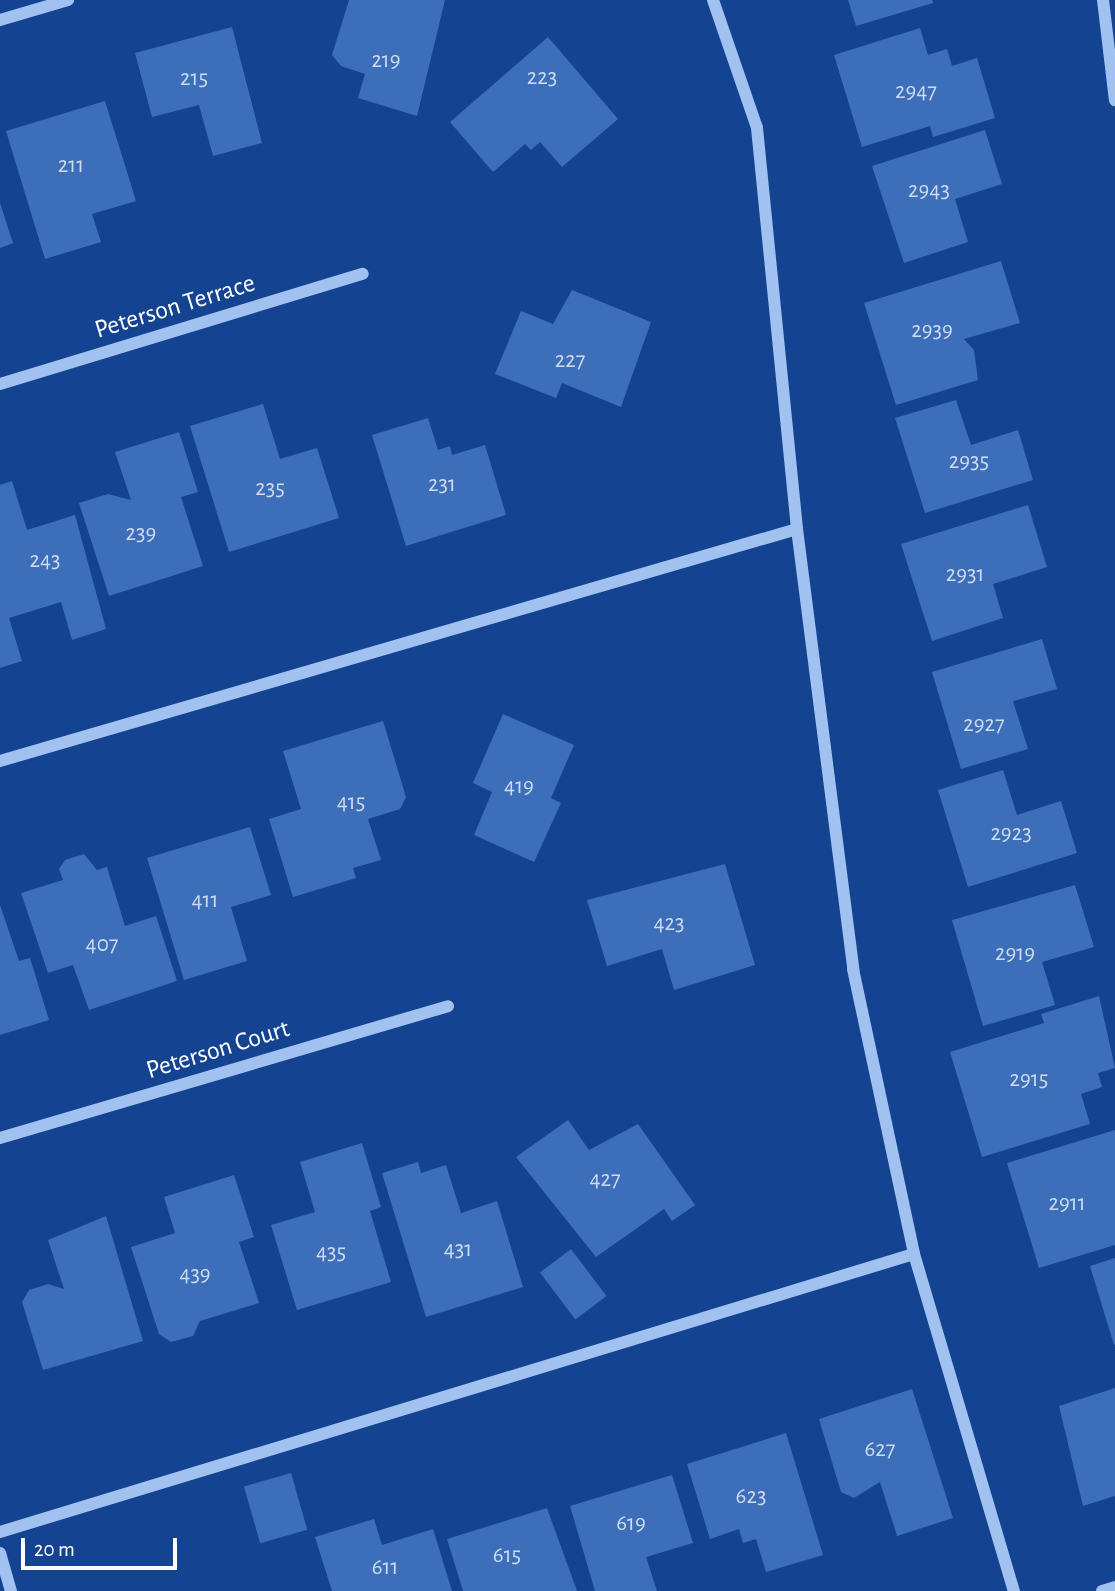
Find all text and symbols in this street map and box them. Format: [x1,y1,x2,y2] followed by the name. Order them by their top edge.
[371,47,401,75] house number: 219
[527,64,557,92] house number: 223
[180,65,208,93] house number: 215
[895,78,937,106] house number: 2947
[58,152,84,180] house number: 211
[908,177,950,205] house number: 2943
[91,268,259,346] street label: Peterson Terrace
[911,317,953,345] house number: 2939
[555,347,585,375] house number: 227
[949,448,989,476] house number: 2935
[428,471,456,499] house number: 231
[255,475,285,503] house number: 235
[126,520,156,548] house number: 239
[29,547,61,575] house number: 243
[946,561,984,589] house number: 2931
[963,711,1005,739] house number: 2927
[504,773,534,801] house number: 419
[337,789,365,817] house number: 415
[990,820,1032,848] house number: 2923
[192,887,218,915] house number: 411
[653,910,685,938] house number: 423
[86,931,118,959] house number: 407
[995,940,1035,968] house number: 2919
[143,1013,293,1087] street label: Peterson Court
[1010,1066,1048,1094] house number: 2915
[589,1166,621,1194] house number: 427
[1048,1190,1086,1218] house number: 2911
[444,1236,472,1264] house number: 431
[316,1239,346,1267] house number: 435
[179,1261,211,1289] house number: 439
[865,1436,895,1464] house number: 627
[736,1483,766,1511] house number: 623
[616,1510,646,1538] house number: 619
[24,1524,180,1568] scale bar
[34,1539,75,1560] text: 20 m
[493,1542,521,1570] house number: 615
[372,1554,398,1582] house number: 611

